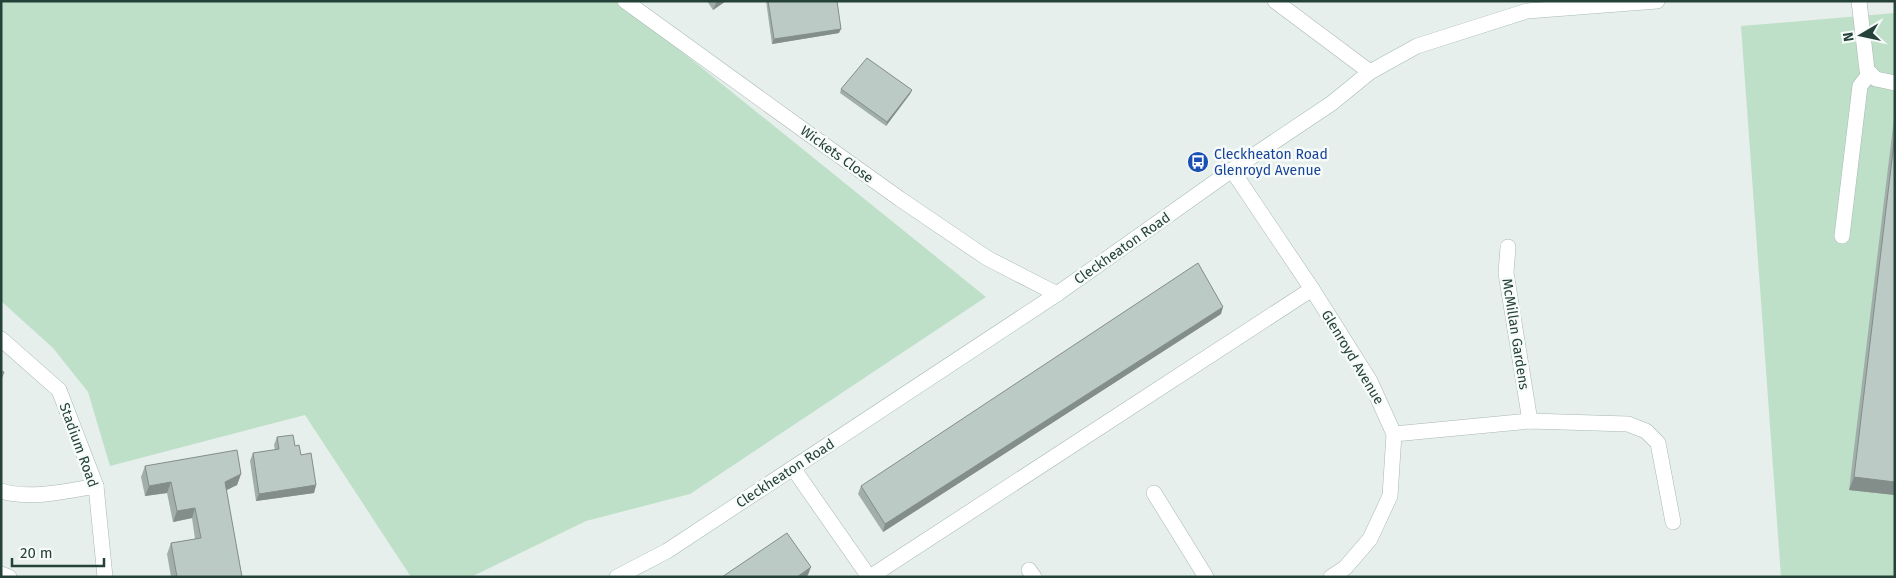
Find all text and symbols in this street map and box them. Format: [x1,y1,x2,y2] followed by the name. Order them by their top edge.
[1836,10,1886,60] north arrow
[1840,31,1858,43] text: N
[797,122,877,187] street label: Wickets Close
[1214,146,1328,179] place label: Cleckheaton Road Glenroyd Avenue
[1186,150,1210,174] bus stop icon: Cleckheaton Road Glenroyd Avenue
[1071,209,1174,288] street label: Cleckheaton Road
[1498,277,1533,391] street label: McMillan Gardens
[1318,307,1387,408] street label: Glenroyd Avenue
[55,401,102,490] street label: Stadium Road
[733,435,838,512] street label: Cleckheaton Road
[12,536,105,568] scale bar
[20,544,53,562] text: 20 m

